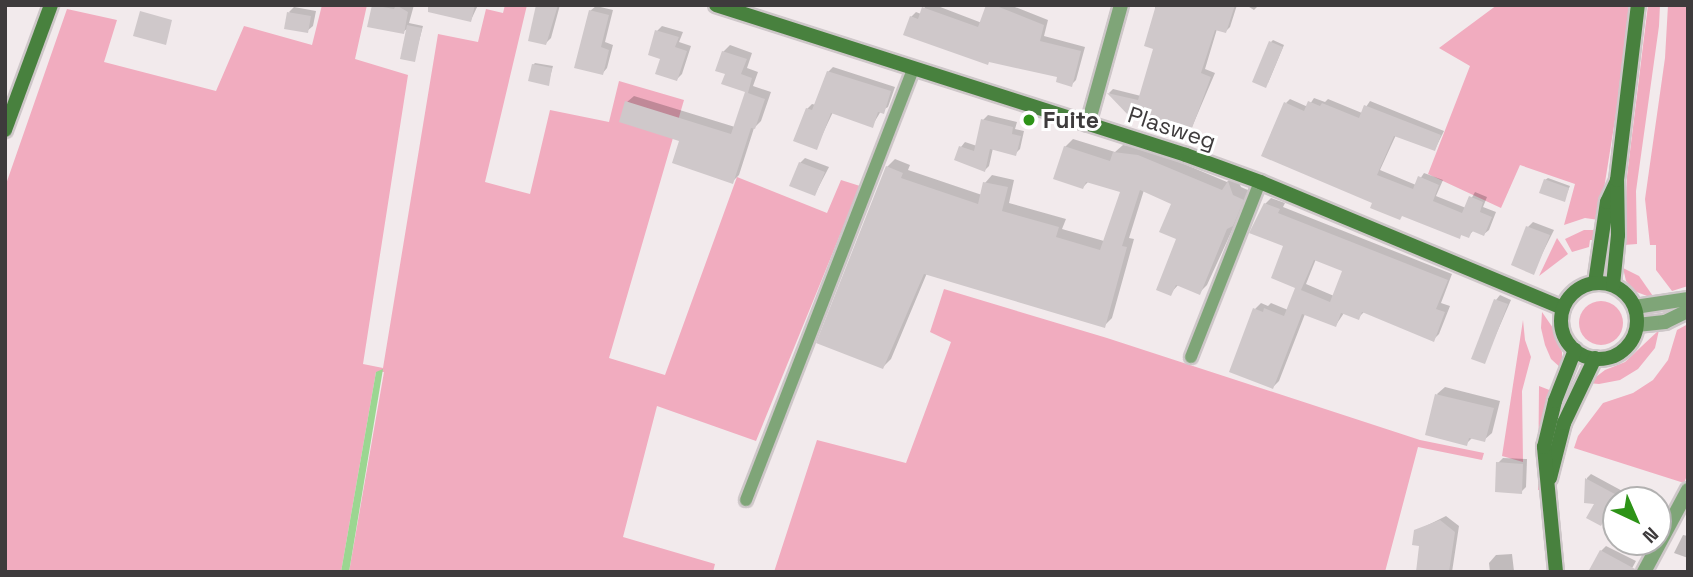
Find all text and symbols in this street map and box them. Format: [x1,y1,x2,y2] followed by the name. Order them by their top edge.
[1124,101,1220,155] street label: Plasweg
[1043,106,1099,134] place label: Fuite
[1021,112,1037,128] marker: Fuite
[1602,486,1672,556] north arrow
[1637,522,1664,548] text: N

